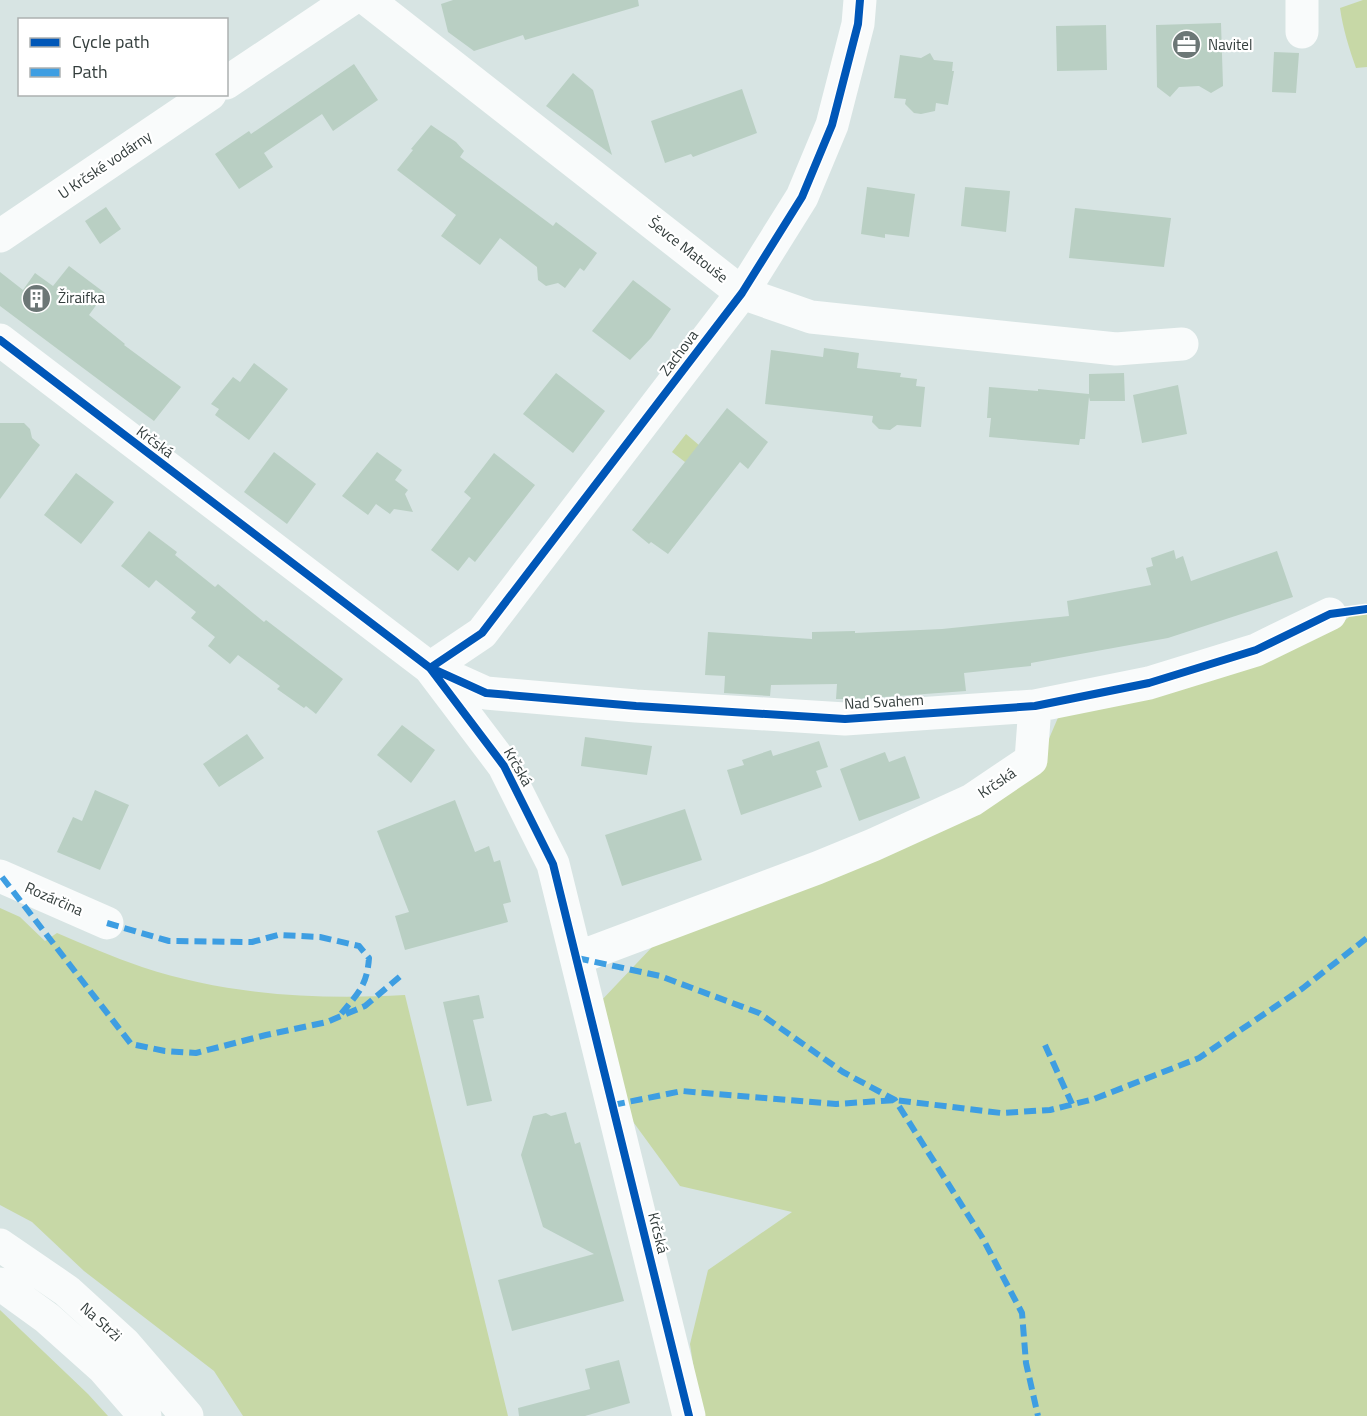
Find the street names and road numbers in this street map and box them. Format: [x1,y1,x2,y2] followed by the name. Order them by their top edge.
[53,125,156,205] street label: U Krčské vodárny
[643,211,733,288] street label: Ševce Matouše
[654,324,704,381] street label: Zachova
[132,420,179,464] street label: Krčská
[844,688,924,715] street label: Nad Svahem
[498,743,539,791] street label: Krčská
[973,761,1021,804] street label: Krčská
[21,875,88,922] street label: Rozárčina
[642,1210,675,1256] street label: Krčská
[75,1297,127,1347] street label: Na Strži

